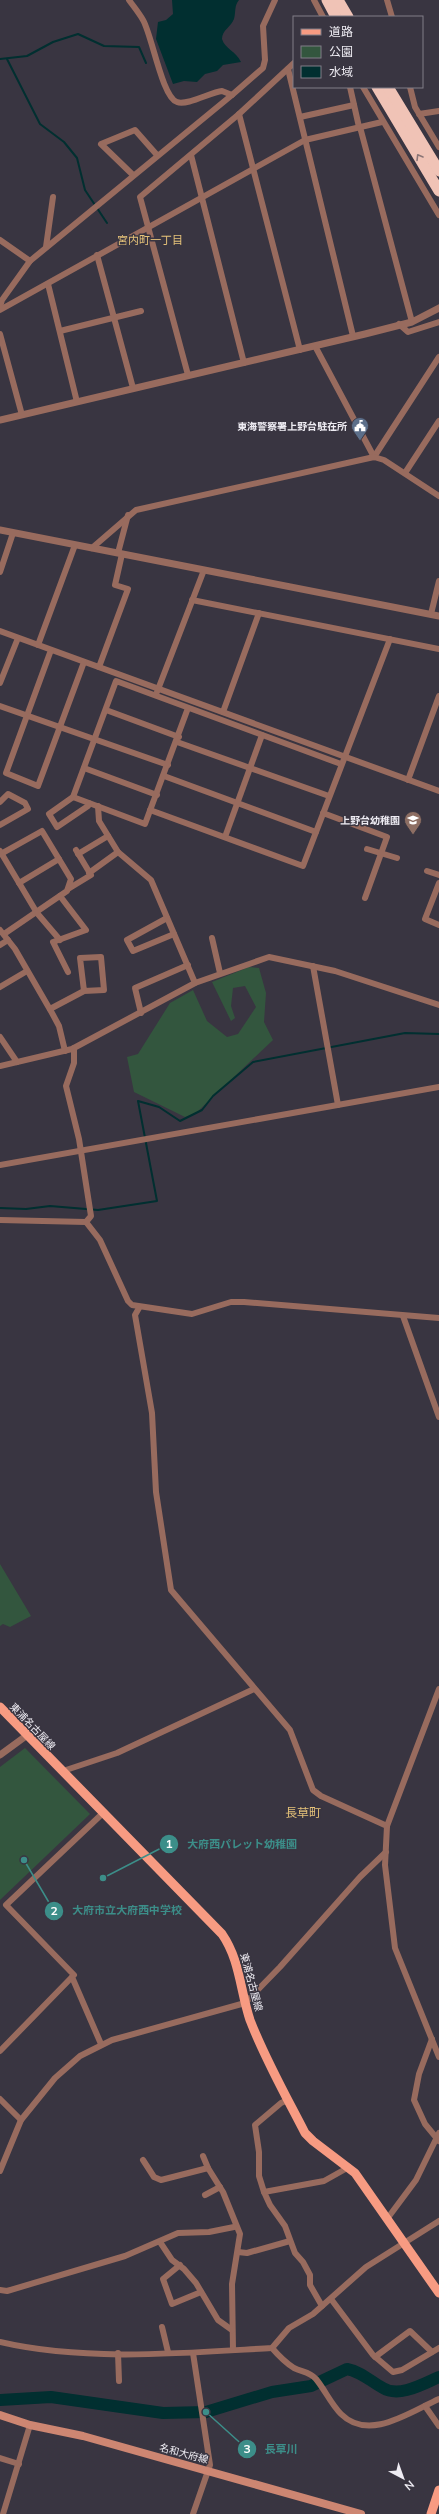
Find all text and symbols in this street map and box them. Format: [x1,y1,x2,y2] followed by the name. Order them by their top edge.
[293,16,423,88] legend
[329,24,353,39] text: 道路
[329,44,353,59] text: 公園
[329,64,353,79] text: 水域
[417,154,424,161] one-way arrow
[117,233,183,247] district label: 宮内町一丁目
[350,416,370,441] public building icon: 東海警察署上野台駐在所
[237,420,347,433] place label: 東海警察署上野台駐在所
[403,810,423,835] school or university icon: 上野台幼稚園
[340,814,400,827] place label: 上野台幼稚園
[7,1700,58,1752] street label: 東浦名古屋線
[285,1805,321,1820] district label: 長草町
[159,1833,305,1856] callout: 大府西パレット幼稚園
[165,1836,173,1851] text: 1
[187,1837,297,1851] text: 大府西パレット幼稚園
[44,1899,190,1922] callout: 大府市立大府西中学校
[50,1903,58,1918] text: 2
[72,1903,182,1917] text: 大府市立大府西中学校
[237,1951,266,2013] street label: 東浦名古屋線
[237,2438,306,2461] callout: 長草川
[158,2441,210,2466] street label: 名和大府線
[243,2441,251,2456] text: 3
[265,2442,298,2456] text: 長草川
[383,2458,423,2498] north arrow
[402,2478,417,2494] text: N

